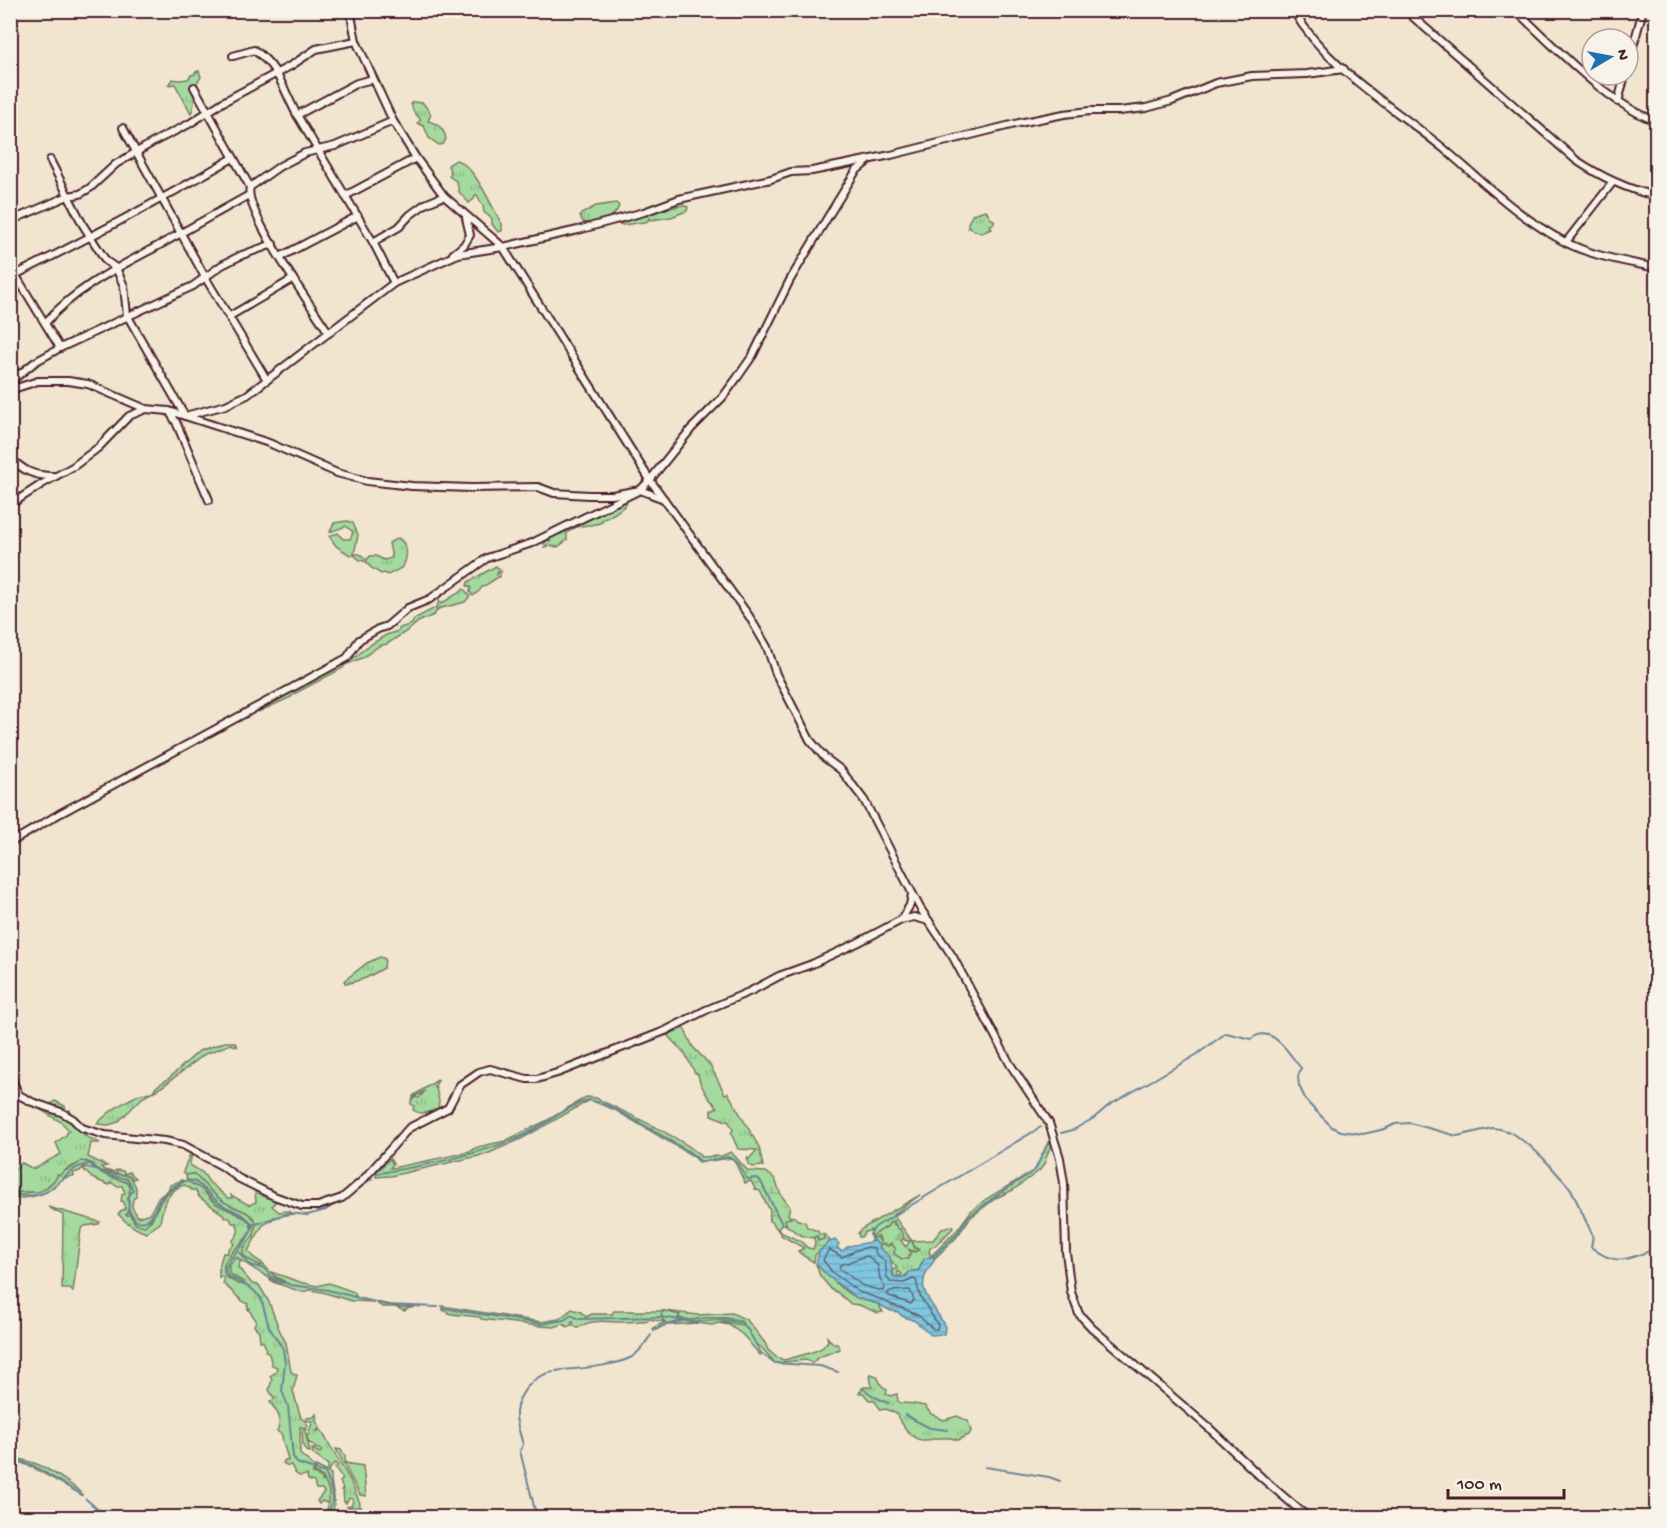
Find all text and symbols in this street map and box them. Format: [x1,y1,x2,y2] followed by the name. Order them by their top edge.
[1580,27,1640,87] north arrow
[1611,48,1632,62] text: N
[1448,1462,1564,1500] scale bar
[1456,1475,1502,1496] text: 100 m

